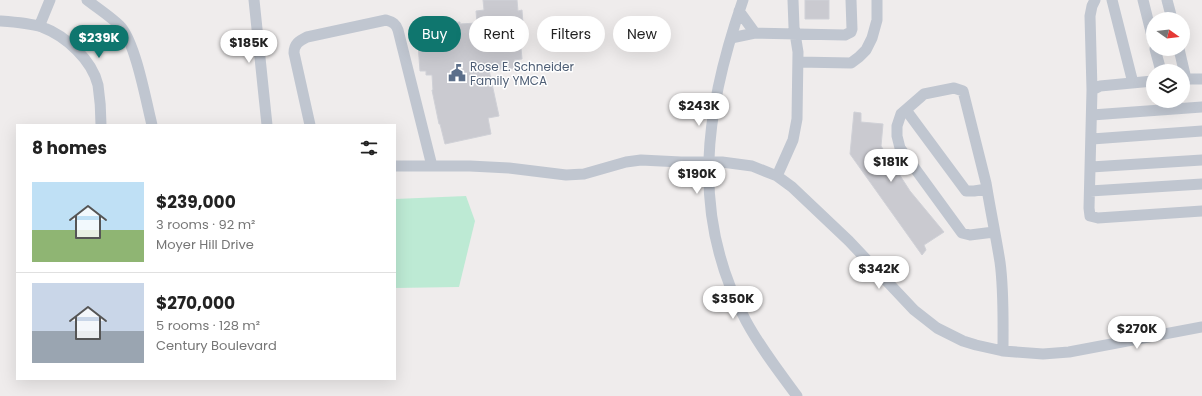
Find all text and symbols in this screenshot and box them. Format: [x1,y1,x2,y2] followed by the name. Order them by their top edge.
[1146,12,1190,56] north arrow
[1146,12,1190,108] map controls
[408,16,461,52] chip: Buy
[469,16,529,52] chip: Rent
[537,16,605,52] chip: Filters
[613,16,671,52] chip: New
[71,25,127,59] pin: $239K
[79,28,119,47] text: $239K
[221,30,277,64] pin: $185K
[229,33,269,52] text: $185K
[470,58,574,89] place label: Rose E. Schneider Family YMCA
[447,63,467,83] public building icon: Rose E. Schneider Family YMCA
[1146,64,1190,108] button: layers
[671,93,727,127] pin: $243K
[678,96,720,115] text: $243K
[32,136,107,160] text: 8 homes
[358,137,380,159] icon: filters
[863,149,919,183] pin: $181K
[873,152,909,171] text: $181K
[669,161,725,195] pin: $190K
[678,164,716,183] text: $190K
[156,190,236,214] text: $239,000
[64,198,112,246] icon: home
[156,215,255,234] text: 3 rooms · 92 m²
[156,235,254,254] text: Moyer Hill Drive
[851,256,907,290] pin: $342K
[858,259,900,278] text: $342K
[705,286,761,320] pin: $350K
[712,289,754,308] text: $350K
[156,291,235,315] text: $270,000
[64,299,112,347] icon: home
[156,316,260,335] text: 5 rooms · 128 m²
[1109,316,1165,350] pin: $270K
[1117,319,1157,338] text: $270K
[156,336,277,355] text: Century Boulevard

